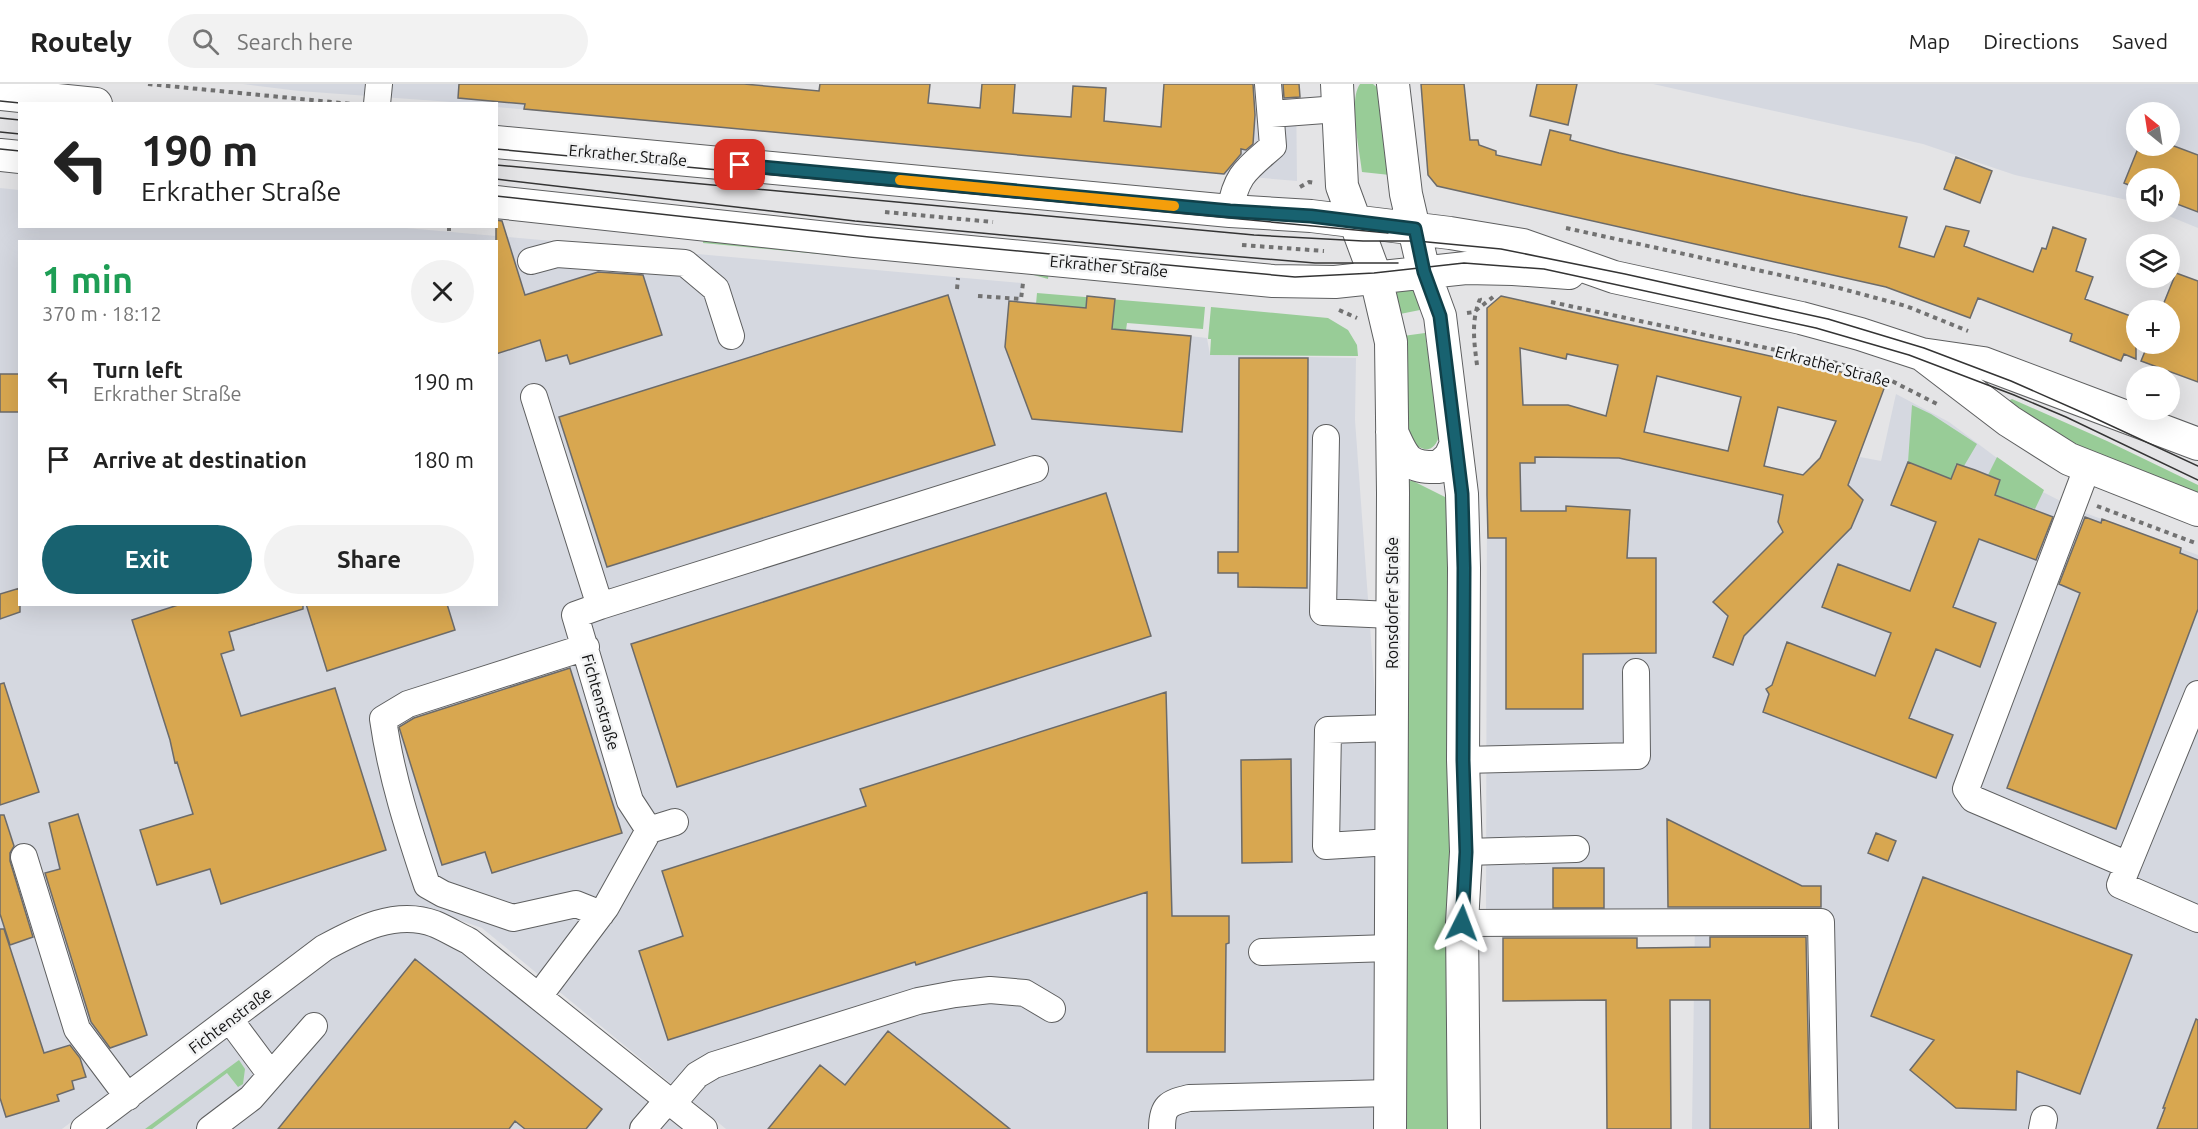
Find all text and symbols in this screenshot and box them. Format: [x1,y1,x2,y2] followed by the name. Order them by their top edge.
[168,14,588,68] search box
[189,25,222,58] icon: search
[30,26,132,57] text: Routely
[237,29,353,54] text: Search here
[1909,29,1950,53] text: Map
[1983,29,2079,53] text: Directions
[2112,29,2168,53] text: Saved
[2126,102,2180,156] north arrow
[2126,102,2180,420] map controls
[42,126,120,204] icon: left
[141,127,258,174] text: 190 m
[714,139,765,190] pin
[568,141,688,169] street label: Erkrather Straße
[723,148,756,181] icon: arrive
[2126,168,2180,222] button: sound
[141,176,341,206] text: Erkrather Straße
[2126,234,2180,288] button: layers
[1049,252,1169,280] street label: Erkrather Straße
[42,259,133,300] text: 1 min
[411,260,474,323] button: close
[2126,300,2180,354] button: +
[42,302,162,325] text: 370 m · 18:12
[1773,342,1893,390] street label: Erkrather Straße
[93,357,183,382] text: Turn left
[42,365,75,398] icon: left
[2126,366,2180,420] button: −
[413,369,474,394] text: 190 m
[93,382,242,405] text: Erkrather Straße
[42,443,75,476] icon: arrive
[93,447,307,472] text: Arrive at destination
[413,447,474,472] text: 180 m
[42,525,252,594] button: Exit
[264,525,474,594] button: Share
[1383,537,1401,669] street label: Ronsdorfer Straße
[579,652,623,752] street label: Fichtenstraße
[1430,891,1494,955] position arrow
[185,983,275,1057] street label: Fichtenstraße

